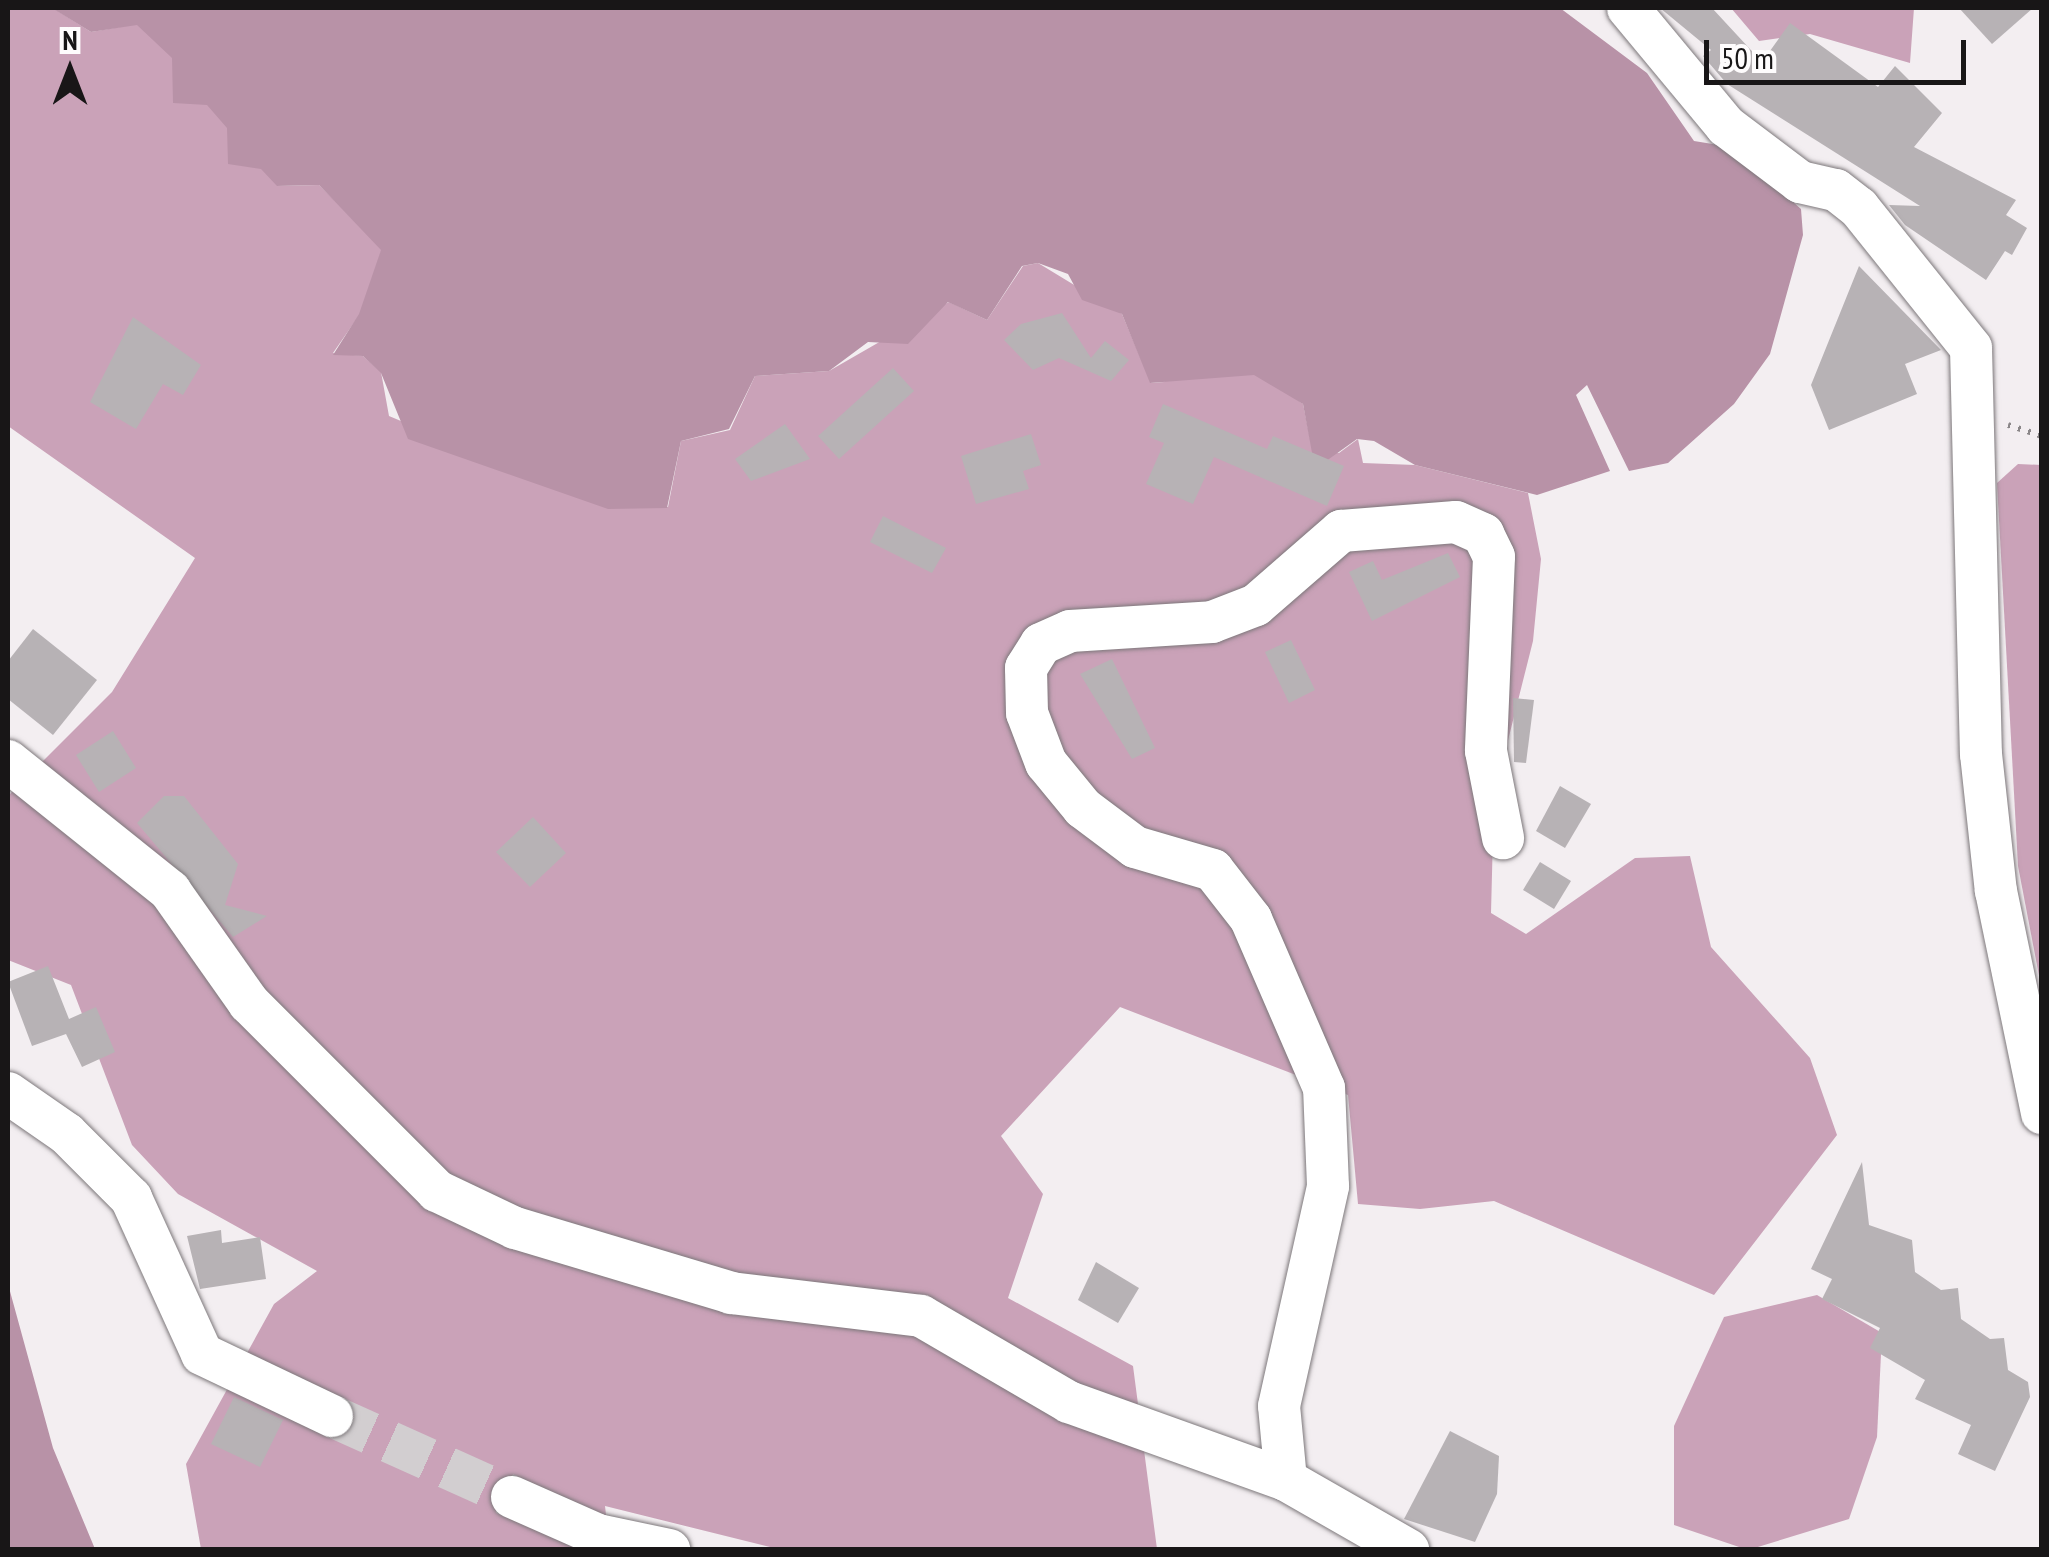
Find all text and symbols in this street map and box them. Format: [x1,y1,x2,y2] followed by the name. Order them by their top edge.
[20,20,120,120] north arrow
[1709,20,1972,82] scale bar
[62,21,78,58] text: N
[1721,38,1774,77] text: 50 m

